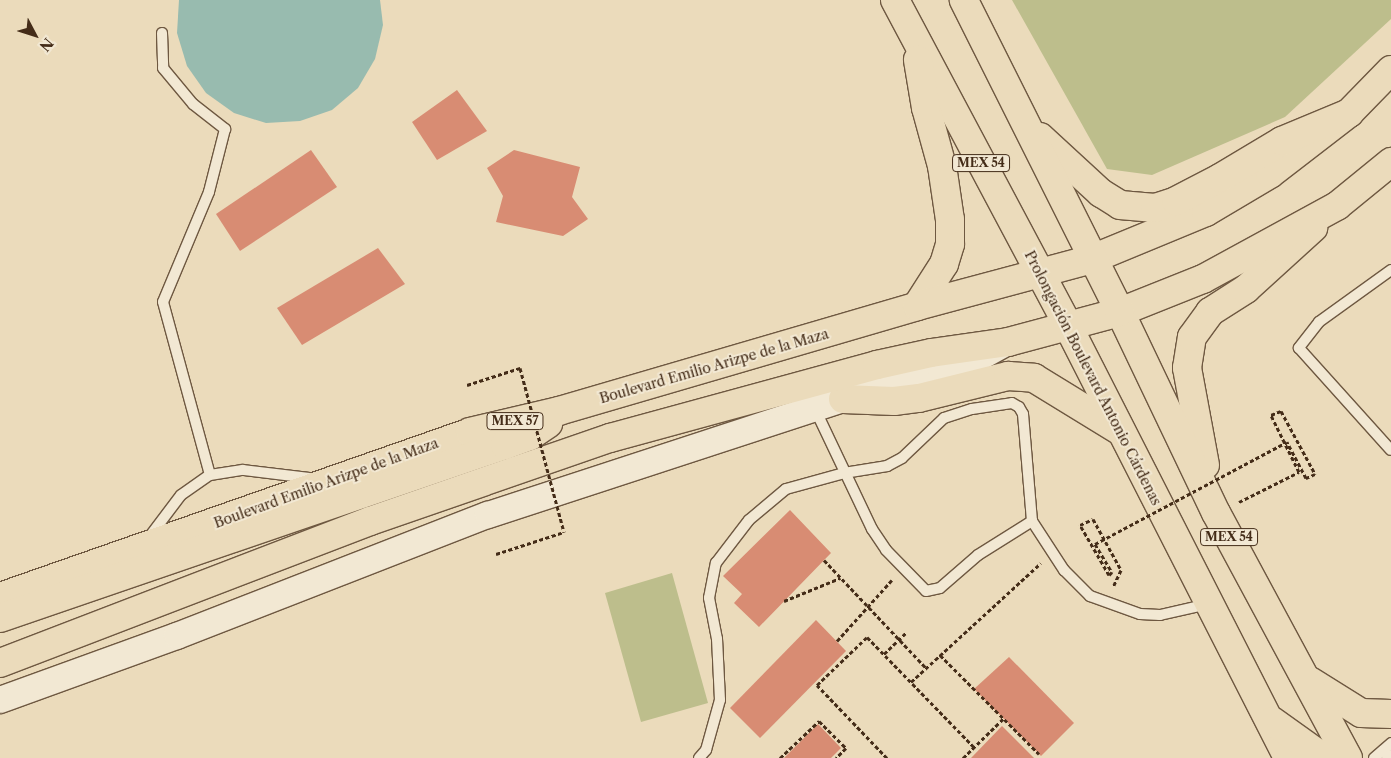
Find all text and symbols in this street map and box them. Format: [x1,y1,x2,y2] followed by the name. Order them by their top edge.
[10,10,60,60] north arrow
[36,34,57,55] text: N
[951,154,1011,172] road number: MEX 54
[1021,248,1165,508] street label: Prolongación Boulevard Antonio Cárdenas
[597,325,831,407] street label: Boulevard Emilio Arizpe de la Maza
[486,412,544,431] road number: MEX 57
[211,434,441,532] street label: Boulevard Emilio Arizpe de la Maza
[1199,528,1259,546] road number: MEX 54

